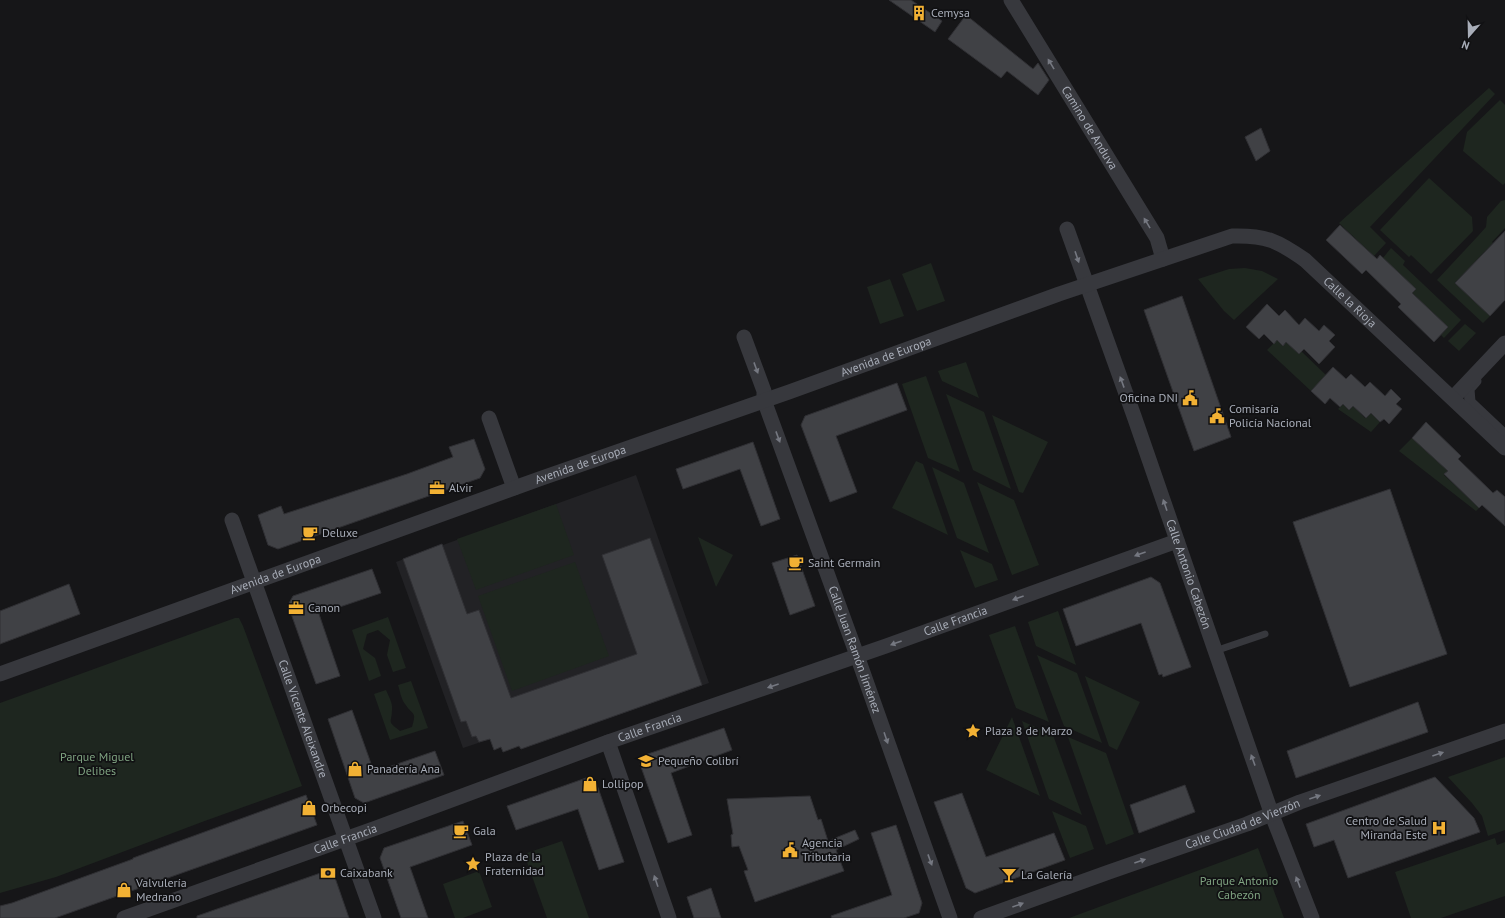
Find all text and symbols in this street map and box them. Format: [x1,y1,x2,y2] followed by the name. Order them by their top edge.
[910,4,928,22] building icon: Cemysa
[931,5,970,20] place label: Cemysa
[1449,16,1489,56] north arrow
[1460,38,1471,53] text: N
[1047,59,1055,69] one-way arrow
[1058,83,1121,172] street label: Camino de Anduva
[1144,217,1151,229] one-way arrow
[1074,252,1080,264] one-way arrow
[1320,273,1380,330] street label: Calle la Rioja
[838,333,933,380] street label: Avenida de Europa
[754,363,760,375] one-way arrow
[1119,375,1125,387] one-way arrow
[1181,389,1199,407] public building icon: Oficina DNI
[1120,390,1178,405] place label: Oficina DNI
[1229,401,1312,430] place label: Comisaría Policía Nacional
[1208,407,1226,425] public building icon: Comisaría Policía Nacional
[775,431,781,443] one-way arrow
[533,441,628,487] street label: Avenida de Europa
[428,479,446,497] office icon: Alvir
[449,480,473,495] place label: Alvir
[1161,498,1167,510] one-way arrow
[1163,517,1215,631] street label: Calle Antonio Cabezón
[301,524,319,542] cafe icon: Deluxe
[322,525,358,540] place label: Deluxe
[228,551,323,597] street label: Avenida de Europa
[1134,552,1146,558] one-way arrow
[787,554,805,572] cafe icon: Saint Germain
[808,555,880,570] place label: Saint Germain
[825,584,885,715] street label: Calle Juan Ramón Jiménez
[1011,595,1023,601] one-way arrow
[287,599,305,617] office icon: Canon
[308,600,340,615] place label: Canon
[922,602,989,639] street label: Calle Francia
[889,640,901,646] one-way arrow
[275,657,331,780] street label: Calle Vicente Aleixandre
[767,683,779,689] one-way arrow
[616,709,683,745] street label: Calle Francia
[964,722,982,740] place icon: Plaza 8 de Marzo
[985,723,1072,738] place label: Plaza 8 de Marzo
[883,732,889,744] one-way arrow
[60,749,134,778] park label: Parque Miguel Delibes
[1432,751,1444,757] one-way arrow
[637,752,655,770] school or university icon: Pequeño Colibrí
[658,753,739,768] place label: Pequeño Colibrí
[1250,753,1256,765] one-way arrow
[346,760,364,778] shop icon: Panadería Ana
[367,761,440,776] place label: Panadería Ana
[581,775,599,793] shop icon: Lollipop
[602,776,644,791] place label: Lollipop
[1309,794,1321,800] one-way arrow
[1183,795,1302,852] street label: Calle Ciudad de Vierzón
[300,799,318,817] shop icon: Orbecopi
[321,800,367,815] place label: Orbecopi
[1346,813,1427,842] place label: Centro de Salud Miranda Este
[1430,819,1448,837] hospital icon: Centro de Salud Miranda Este
[311,820,379,857] street label: Calle Francia
[452,822,470,840] cafe icon: Gala
[473,823,496,838] place label: Gala
[802,835,851,864] place label: Agencia Tributaria
[781,841,799,859] public building icon: Agencia Tributaria
[485,849,544,878] place label: Plaza de la Fraternidad
[464,855,482,873] place icon: Plaza de la Fraternidad
[927,855,933,867] one-way arrow
[1134,857,1146,863] one-way arrow
[319,864,337,882] bank icon: Caixabank
[340,865,393,880] place label: Caixabank
[1000,866,1018,884] bar icon: La Galería
[1021,867,1072,882] place label: La Galería
[1200,873,1278,902] park label: Parque Antonio Cabezón
[135,875,187,904] place label: Valvulería Medrano
[653,875,659,887] one-way arrow
[1295,875,1301,887] one-way arrow
[115,881,133,899] shop icon: Valvulería Medrano
[1012,901,1024,907] one-way arrow

